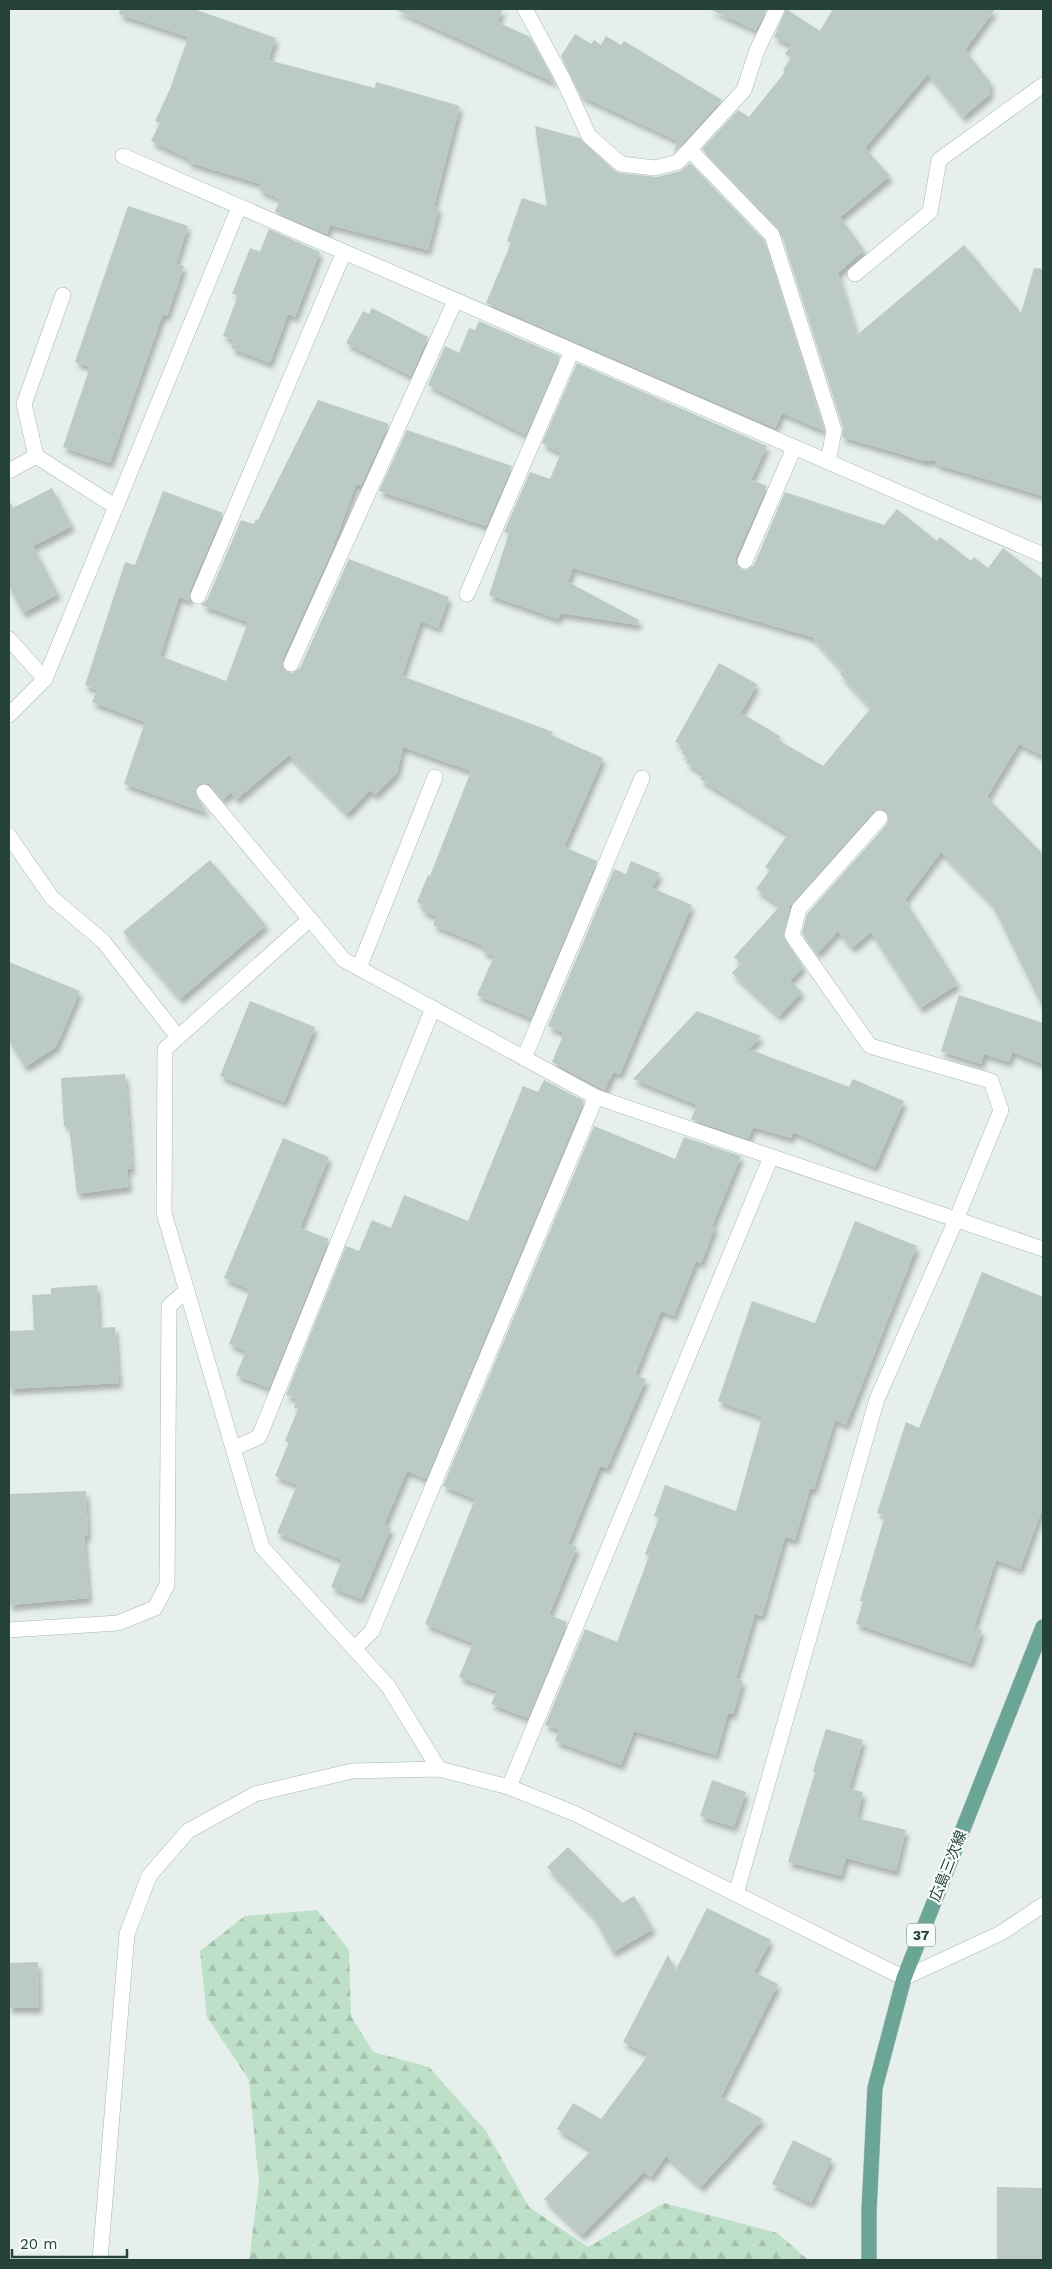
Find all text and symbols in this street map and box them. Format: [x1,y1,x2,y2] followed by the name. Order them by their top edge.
[926,1828,970,1904] street label: 広島三次線
[907,1924,935,1946] road number: 37
[12,2226,128,2258] scale bar
[20,2235,58,2253] text: 20 m

